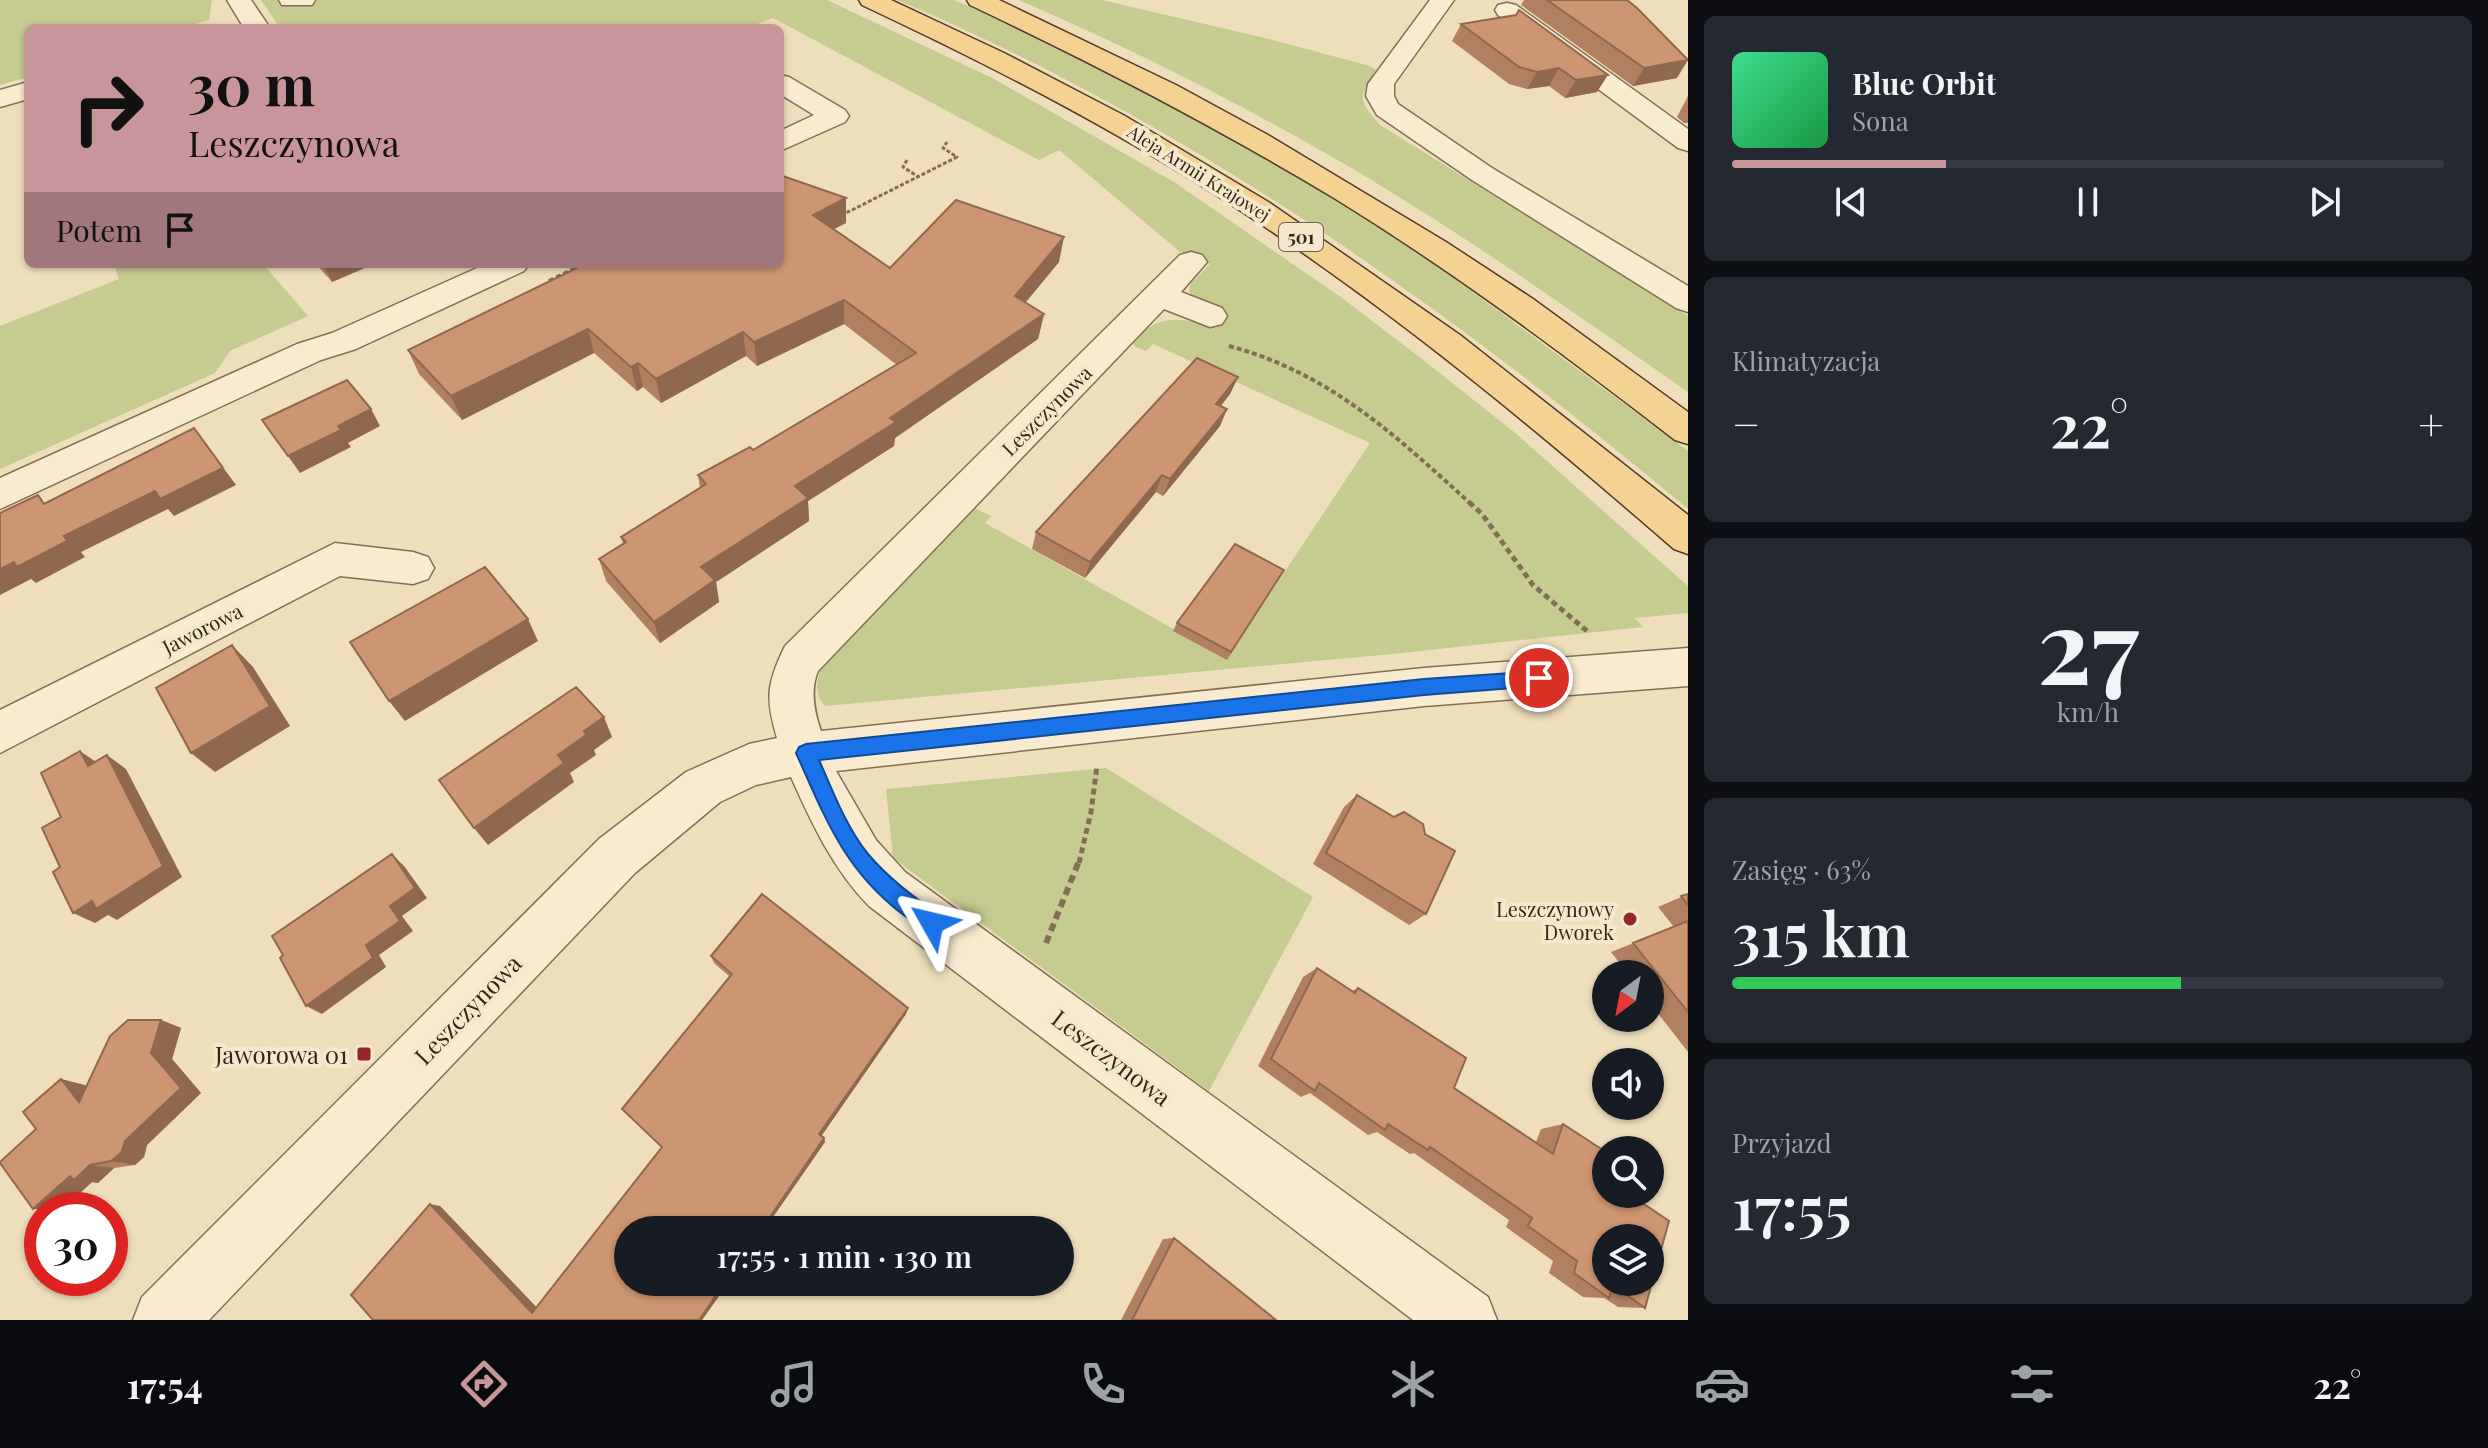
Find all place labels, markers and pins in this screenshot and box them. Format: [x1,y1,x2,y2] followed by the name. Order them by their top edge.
[1505,644,1573,712] pin
[1496,895,1614,945] place label: Leszczynowy Dworek
[1621,910,1639,928] marker: Leszczynowy Dworek
[214,1038,348,1070] place label: Jaworowa 01
[355,1045,373,1063] marker: Jaworowa 01

